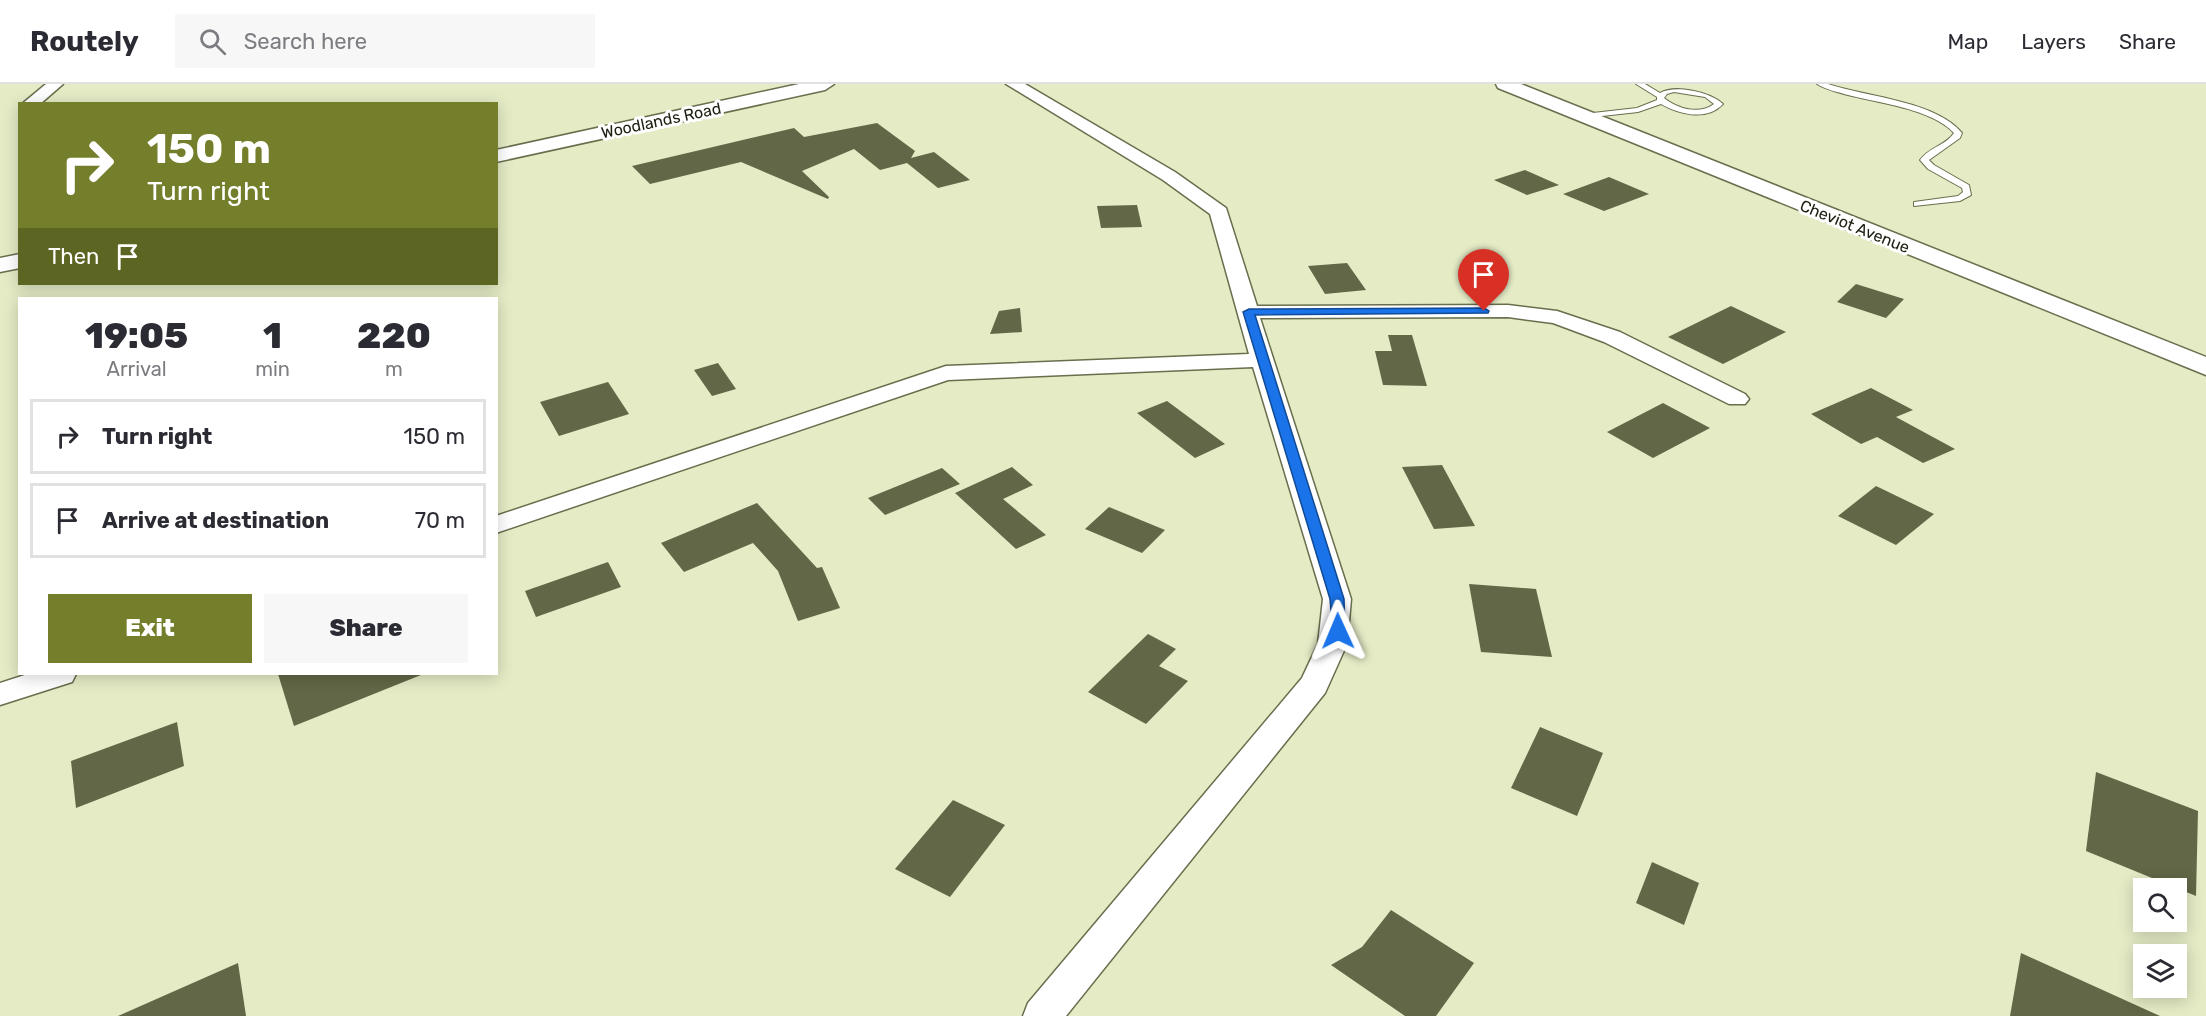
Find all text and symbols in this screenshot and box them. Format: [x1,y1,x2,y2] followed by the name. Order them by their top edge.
[175,14,595,68] search box
[30,25,139,58] text: Routely
[196,25,229,58] icon: search
[244,28,367,55] text: Search here
[1947,29,1988,54] text: Map
[2021,29,2086,54] text: Layers
[2119,29,2176,54] text: Share
[599,98,723,142] street label: Woodlands Road
[147,124,271,174] text: 150 m
[48,126,126,204] icon: right
[147,175,270,207] text: Turn right
[1797,196,1913,257] street label: Cheviot Avenue
[111,240,144,273] icon: arrive
[48,243,99,270] text: Then
[1458,249,1509,311] pin
[1467,258,1500,291] icon: arrive
[85,314,188,357] text: 19:05
[263,314,282,357] text: 1
[357,314,431,357] text: 220
[107,357,167,381] text: Arrival
[255,357,290,381] text: min
[385,357,403,381] text: m
[51,420,84,453] icon: right
[102,423,212,450] text: Turn right
[404,423,465,450] text: 150 m
[51,504,84,537] icon: arrive
[102,507,329,534] text: Arrive at destination
[415,507,465,534] text: 70 m
[48,594,252,663] button: Exit
[264,594,468,663] button: Share
[1306,599,1370,663] position arrow
[2133,878,2187,998] map controls
[2133,878,2187,932] button: search
[2133,944,2187,998] button: layers

